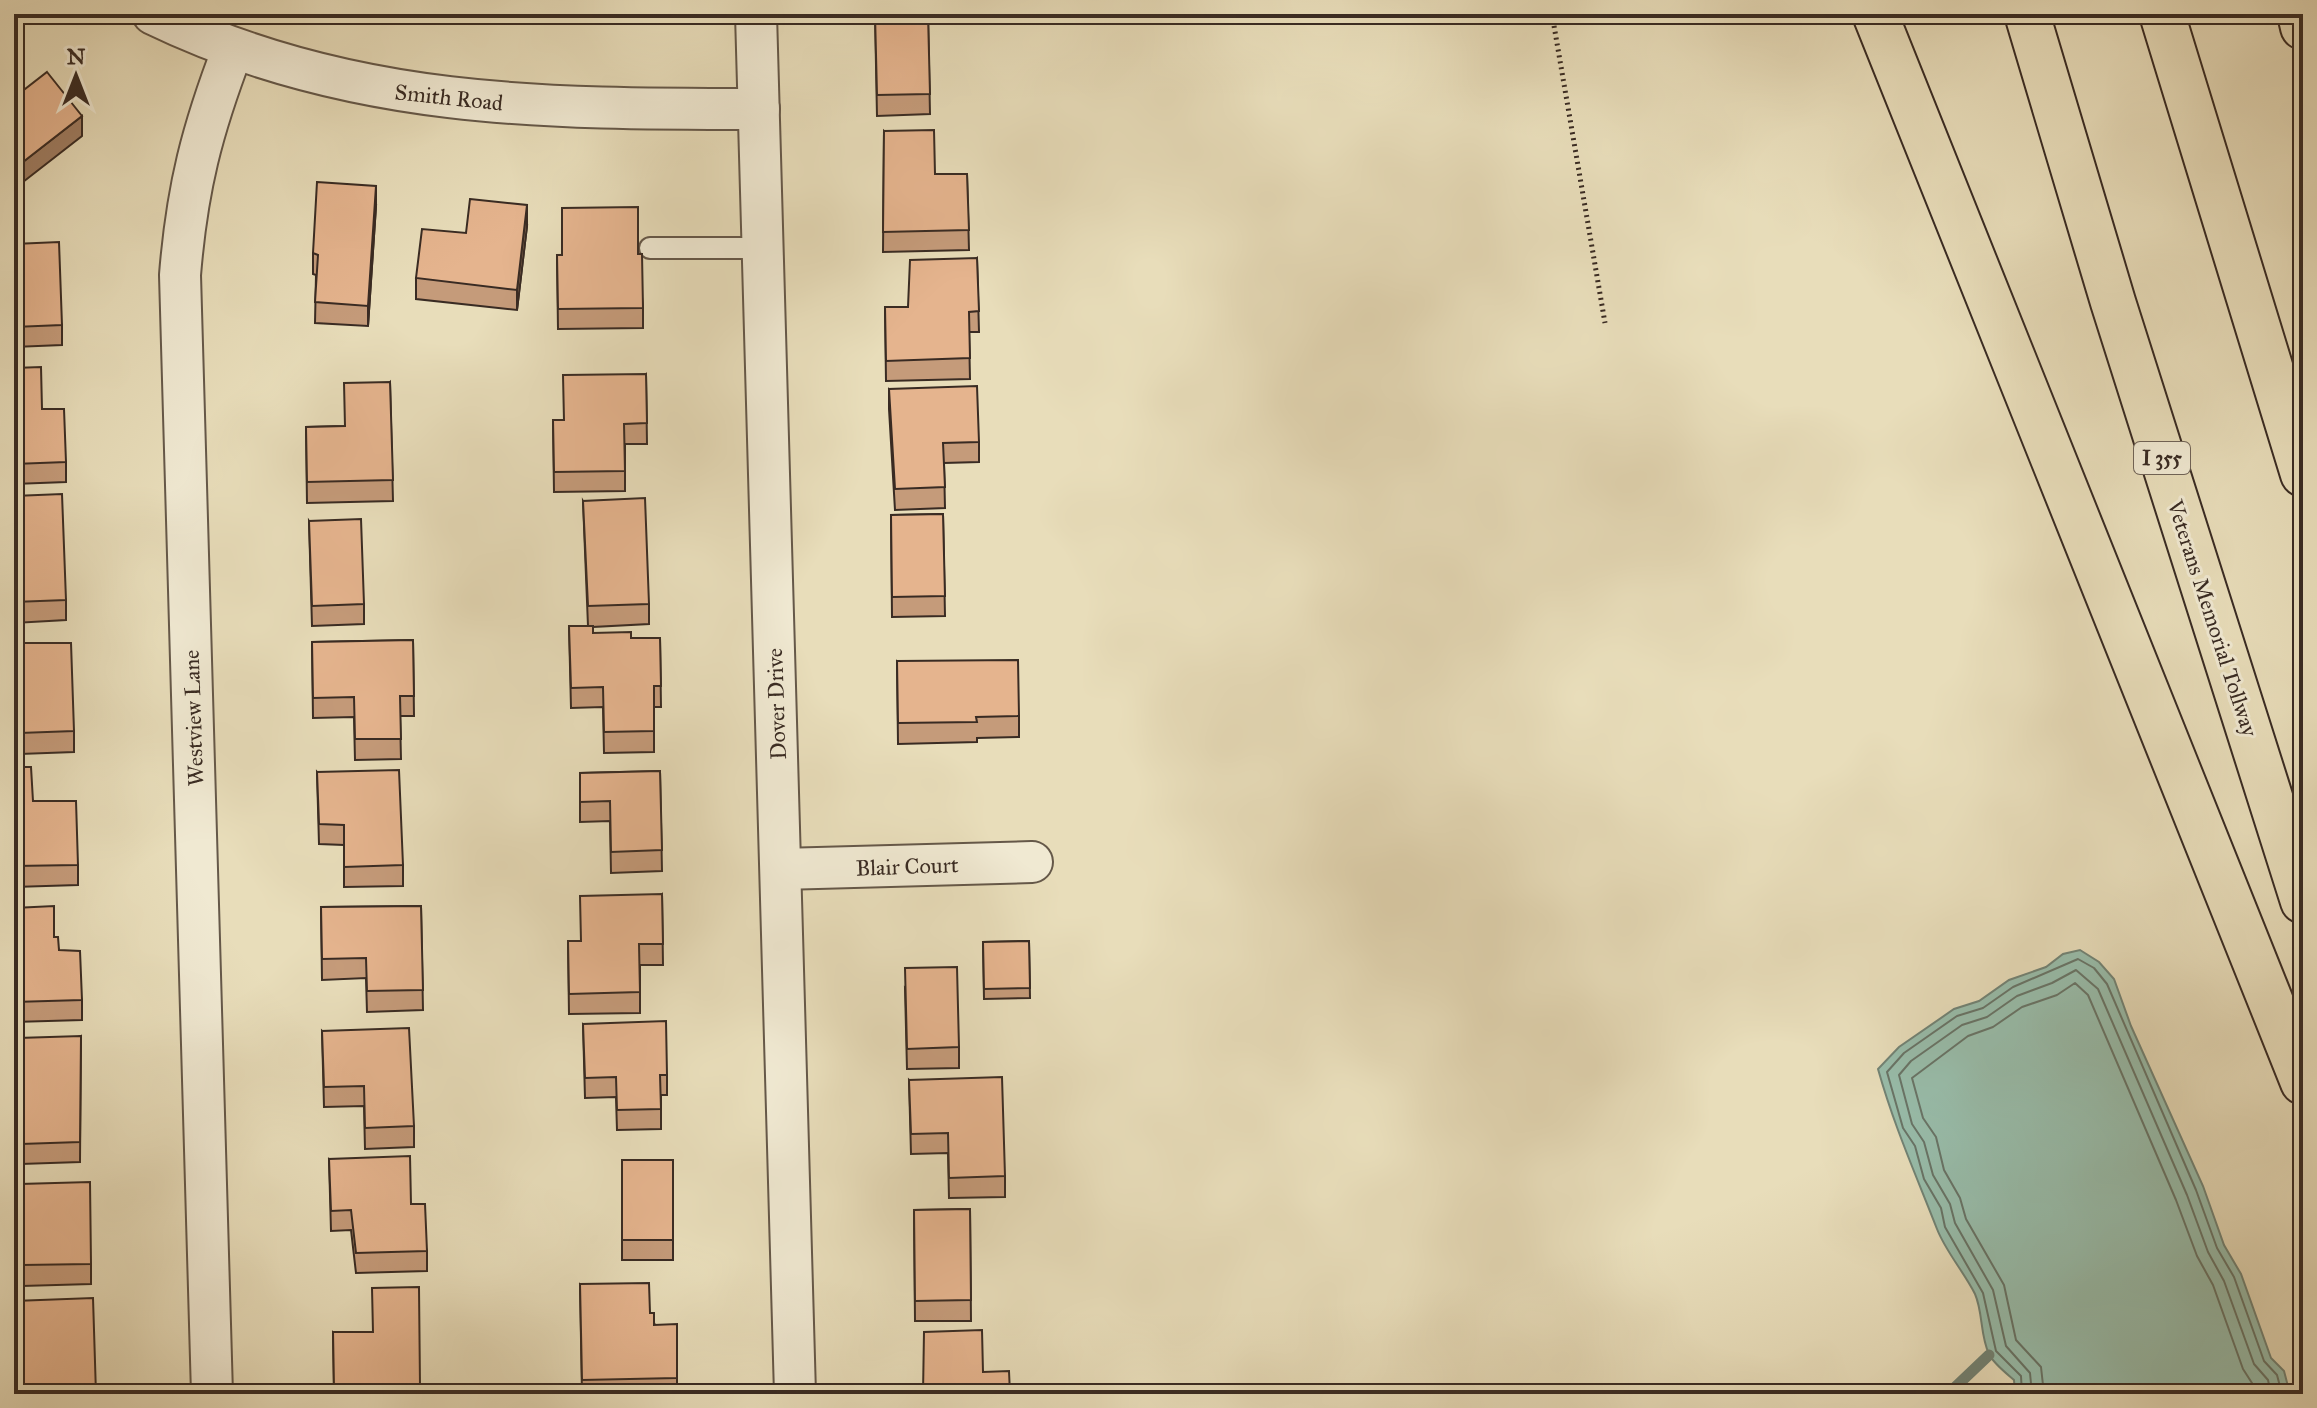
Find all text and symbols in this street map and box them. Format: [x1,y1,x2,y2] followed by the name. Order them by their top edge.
[36,36,116,116] north arrow
[67,43,86,70] text: N
[393,78,504,117] street label: Smith Road
[2134,442,2190,474] road number: I 355
[2161,495,2264,741] street label: Veterans Memorial Tollway
[761,648,792,760] street label: Dover Drive
[178,649,209,787] street label: Westview Lane
[855,851,959,882] street label: Blair Court

